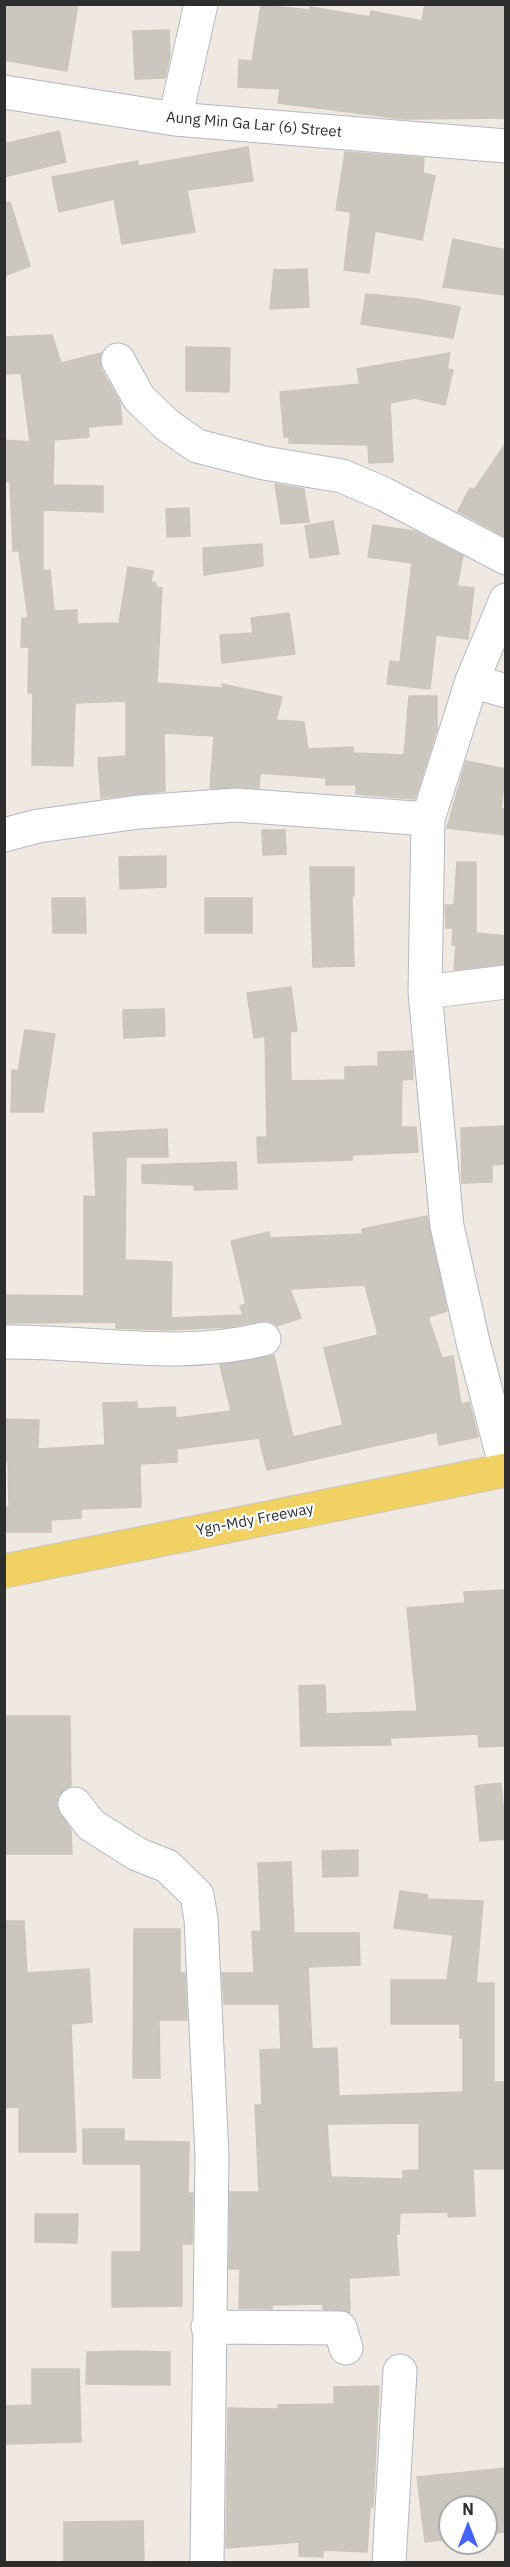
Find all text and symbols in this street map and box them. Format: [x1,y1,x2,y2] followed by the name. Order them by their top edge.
[165,108,343,142] street label: Aung Min Ga Lar (6) Street
[195,1500,315,1540] street label: Ygn-Mdy Freeway
[438,2495,498,2555] north arrow
[462,2499,474,2519] text: N

